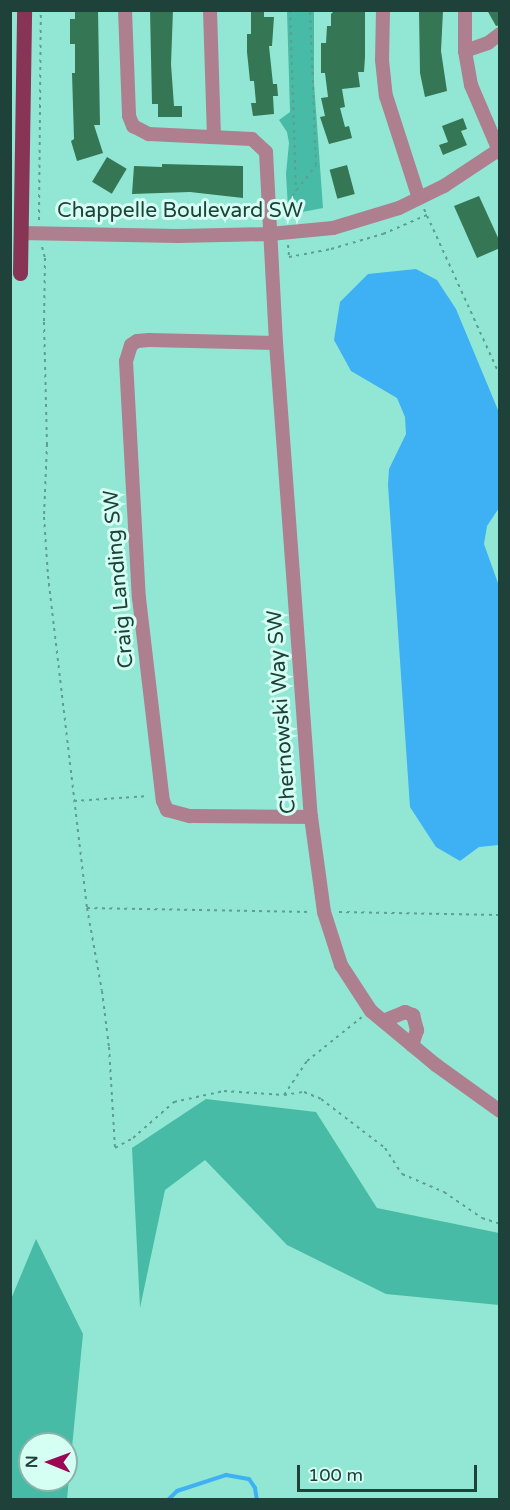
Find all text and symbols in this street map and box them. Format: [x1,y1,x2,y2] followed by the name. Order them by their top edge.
[57,198,303,224] street label: Chappelle Boulevard SW
[99,489,139,669] street label: Craig Landing SW
[262,609,302,815] street label: Chernowski Way SW
[18,1432,78,1492] north arrow
[300,1453,480,1491] scale bar
[22,1455,42,1468] text: N
[308,1464,363,1486] text: 100 m

